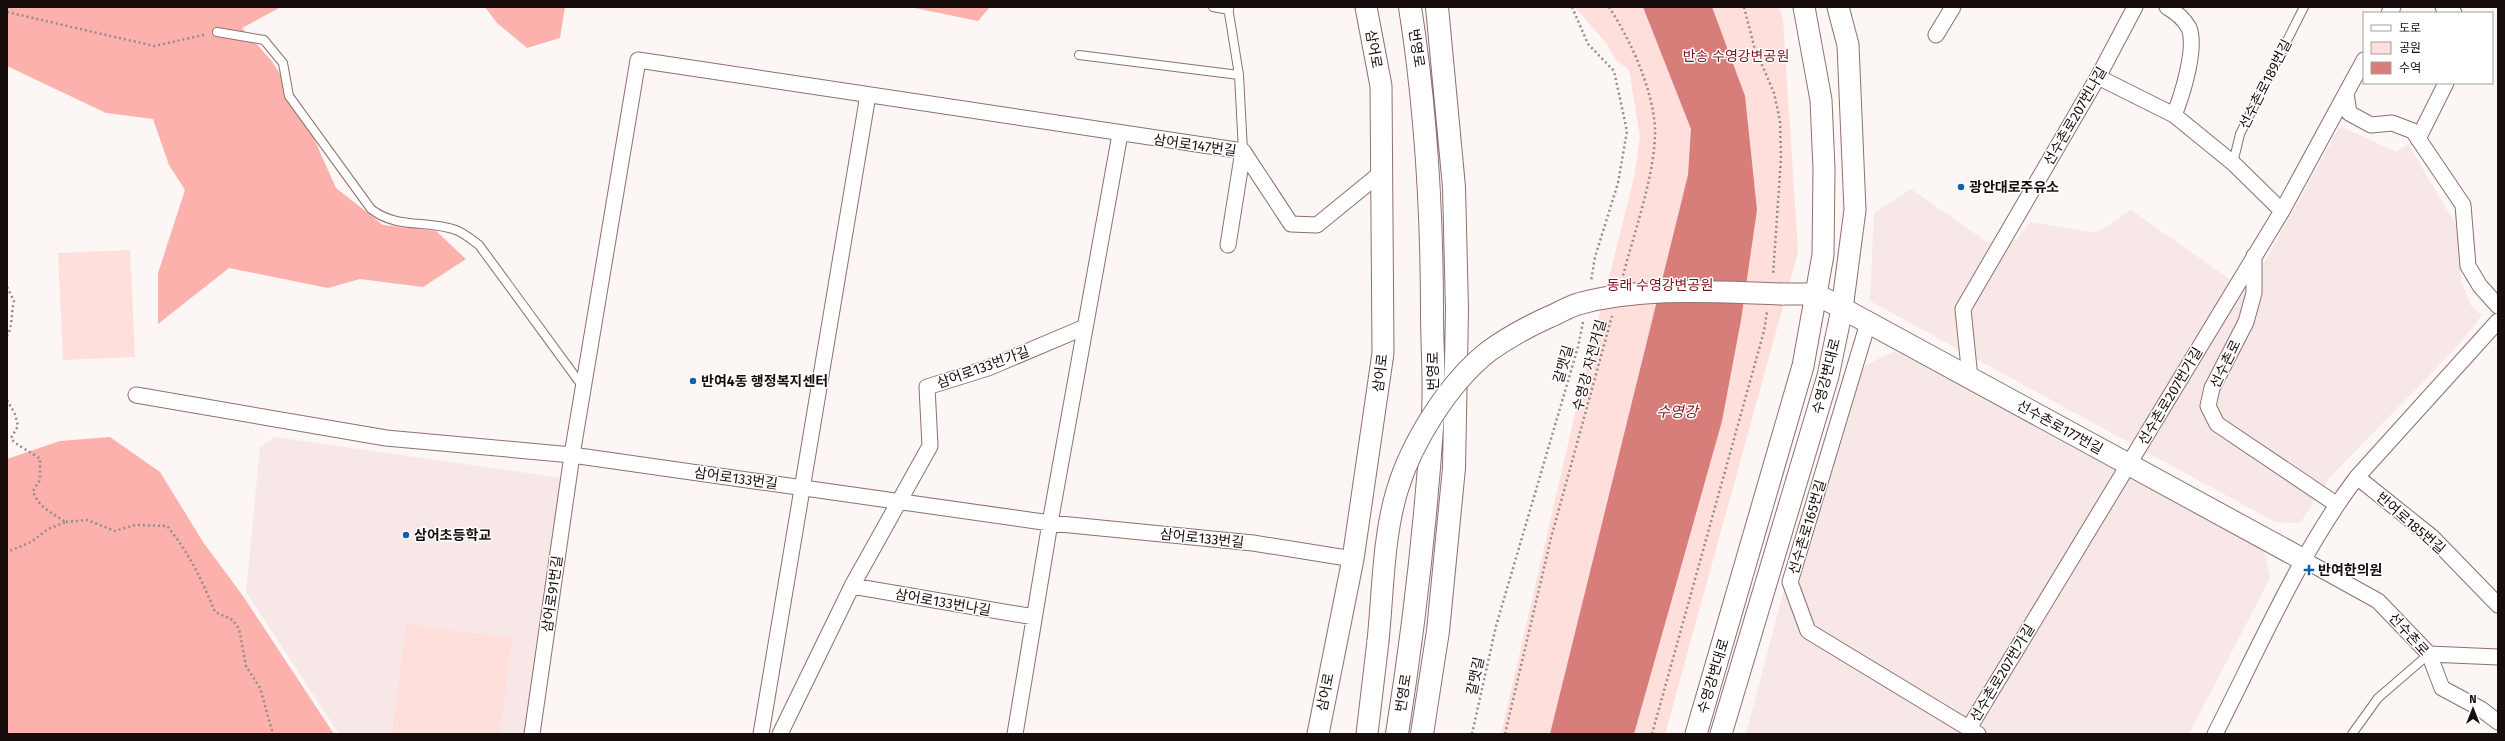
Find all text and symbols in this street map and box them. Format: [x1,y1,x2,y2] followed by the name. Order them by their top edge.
[2363,12,2493,84] legend
[2399,21,2421,35] text: 도로
[1405,28,1428,69] street label: 번영로
[1362,29,1385,70] street label: 삼어로
[2236,37,2295,132] street label: 선수촌로189번길
[2399,41,2421,55] text: 공원
[1683,48,1789,65] park label: 반송 수영강변공원
[2399,61,2421,75] text: 수역
[2040,64,2111,168] street label: 선수촌로207번나길
[1152,131,1238,160] street label: 삼어로147번길
[1969,179,2059,196] place label: 광안대로주유소
[1956,182,1966,192] marker: 광안대로주유소
[1607,277,1713,294] park label: 동래 수영강변공원
[1569,318,1610,413] street label: 수영강 자전거길
[1809,336,1844,416] street label: 수영강변대로
[2207,337,2244,391] street label: 선수촌로
[935,343,1032,392] street label: 삼어로133번가길
[1550,343,1577,385] street label: 갈맷길
[2135,344,2206,448] street label: 선수촌로207번가길
[1425,352,1442,390] street label: 번영로
[1370,353,1391,393] street label: 삼어로
[701,373,828,390] place label: 반여4동 행정복지센터
[688,376,698,386] marker: 반여4동 행정복지센터
[2014,397,2106,458] street label: 선수촌로177번길
[1656,403,1700,421] water label: 수영강
[693,464,779,493] street label: 삼어로133번길
[1785,478,1830,576] street label: 선수촌로165번길
[2373,489,2448,558] street label: 반여로185번길
[1159,526,1245,551] street label: 삼어로133번길
[414,527,491,544] place label: 삼어초등학교
[401,530,411,540] marker: 삼어초등학교
[539,554,566,634] street label: 삼어로91번길
[2318,562,2382,579] place label: 반여한의원
[2303,564,2315,576] marker: 반여한의원
[894,586,992,619] street label: 삼어로133번나길
[2385,609,2432,659] street label: 선수촌로
[1967,621,2038,725] street label: 선수촌로207번가길
[1694,637,1733,716] street label: 수영강변대로
[1463,655,1488,697] street label: 갈맷길
[1313,671,1338,713] street label: 삼어로
[1392,673,1415,713] street label: 번영로
[2453,689,2493,729] north arrow
[2469,693,2477,706] text: N

